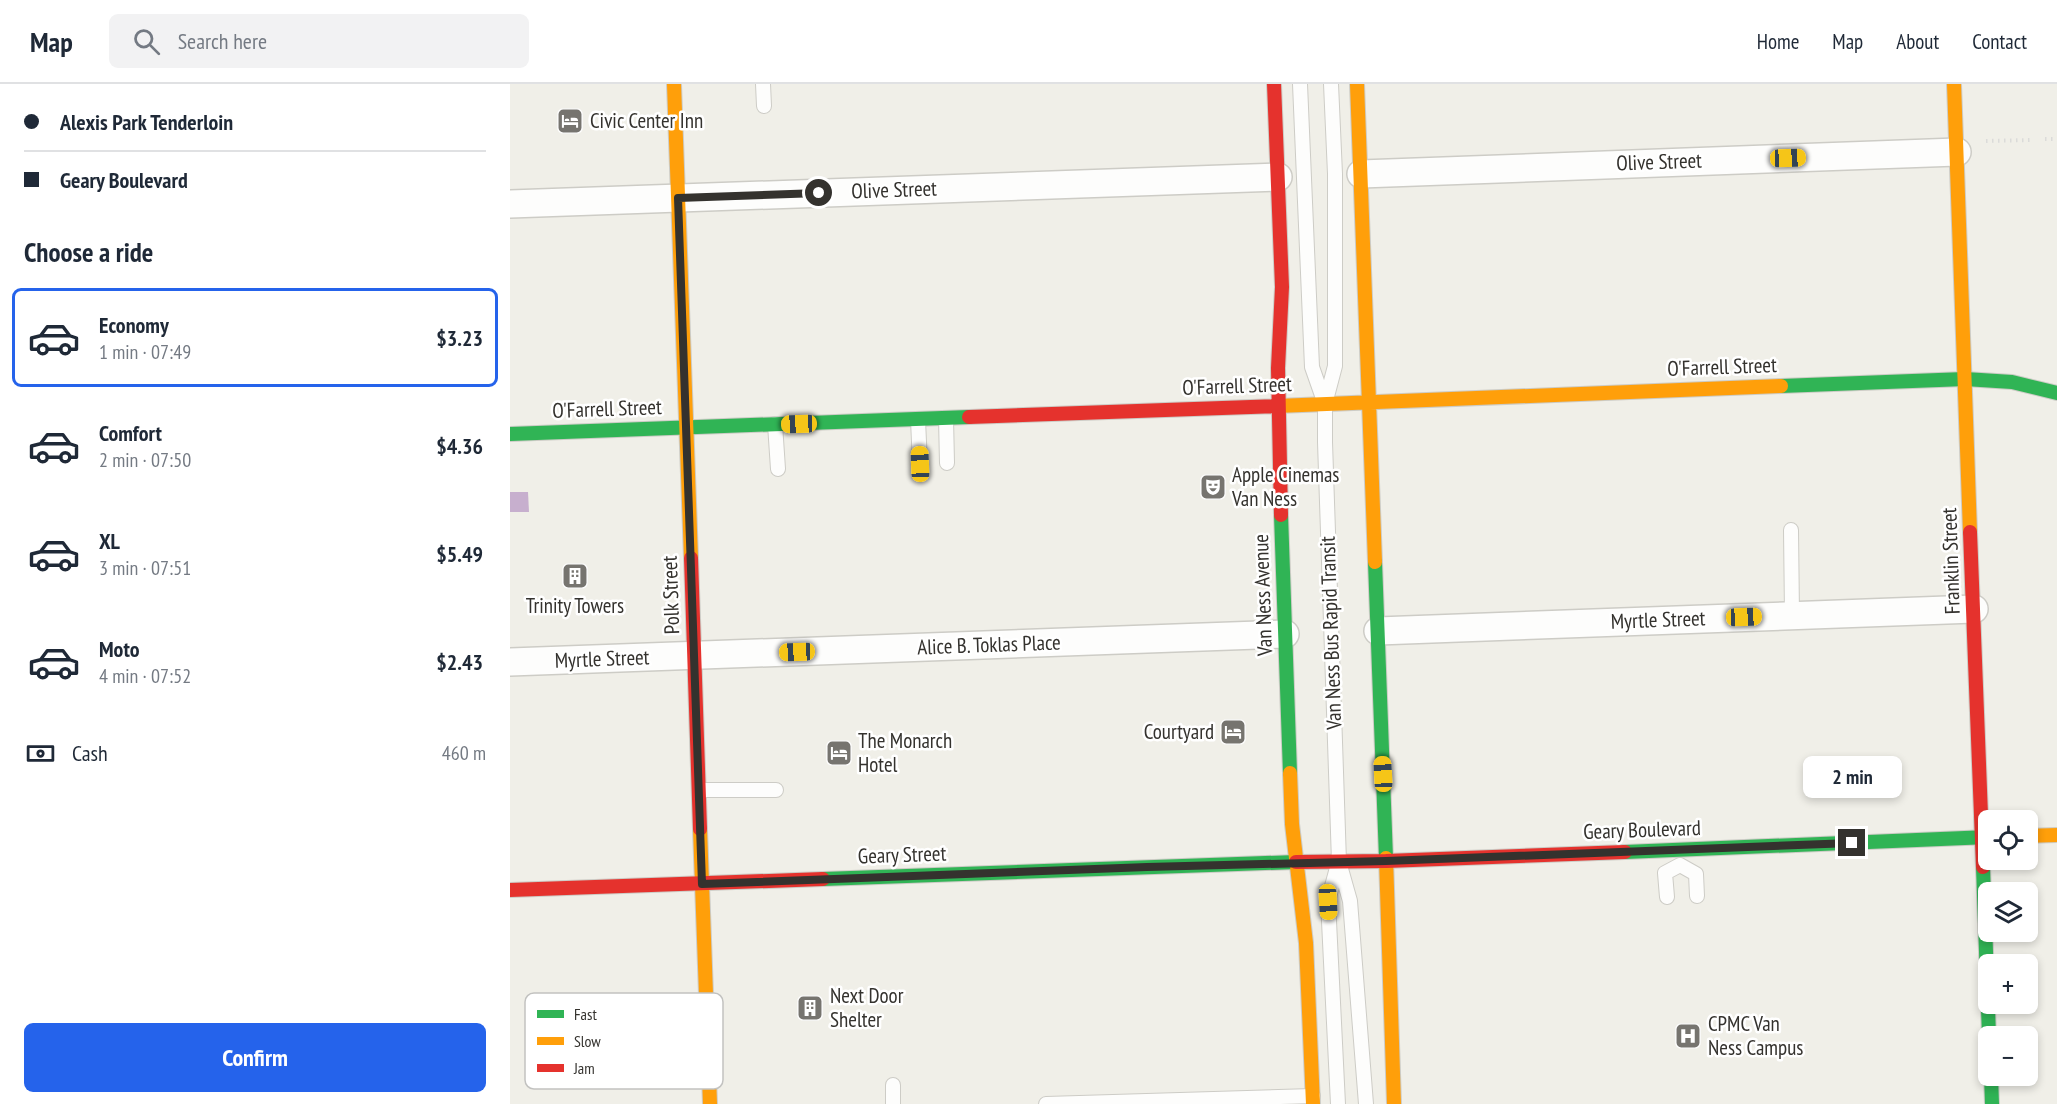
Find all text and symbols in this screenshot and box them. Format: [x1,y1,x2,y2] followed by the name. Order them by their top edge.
[109,14,529,68] search box
[30,23,73,60] text: Map
[130,25,163,58] icon: search
[178,27,267,55] text: Search here
[1757,28,1799,55] text: Home
[1832,28,1863,55] text: Map
[1896,28,1939,55] text: About
[1972,28,2027,55] text: Contact
[555,106,585,136] hotel icon: Civic Center Inn
[590,107,703,134] place label: Civic Center Inn
[60,108,233,136] text: Alexis Park Tenderloin
[1616,147,1703,176] street label: Olive Street
[1770,148,1806,168] car
[60,166,188,194] text: Geary Boulevard
[851,175,938,204] street label: Olive Street
[805,179,832,206] route start
[24,235,153,269] text: Choose a ride
[27,311,81,365] icon: car
[99,311,169,339] text: Economy
[436,324,483,352] text: $3.23
[99,339,191,365] text: 1 min · 07:49
[1667,351,1777,382] street label: O'Farrell Street
[1182,370,1292,401] street label: O'Farrell Street
[552,393,662,424] street label: O'Farrell Street
[781,414,817,434] car
[27,419,81,473] icon: car
[99,419,162,447] text: Comfort
[436,432,483,460] text: $4.36
[910,446,930,482] car
[99,447,191,473] text: 2 min · 07:50
[1231,461,1339,512] place label: Apple Cinemas Van Ness
[1198,472,1228,502] theatre icon: Apple Cinemas Van Ness
[1935,507,1966,615] street label: Franklin Street
[27,527,81,581] icon: car
[99,527,120,555] text: XL
[1247,534,1278,657] street label: Van Ness Avenue
[1314,536,1347,731] street label: Van Ness Bus Rapid Transit
[436,540,483,568] text: $5.49
[99,555,191,581] text: 3 min · 07:51
[656,555,685,635] street label: Polk Street
[560,561,590,591] building icon: Trinity Towers
[526,592,624,619] place label: Trinity Towers
[1610,604,1706,635] street label: Myrtle Street
[1726,607,1762,627] car
[917,629,1061,660] street label: Alice B. Toklas Place
[27,635,81,689] icon: car
[99,635,140,663] text: Moto
[779,642,815,662] car
[554,643,650,674] street label: Myrtle Street
[436,648,483,676] text: $2.43
[99,663,191,689] text: 4 min · 07:52
[1218,717,1248,747] hotel icon: Courtyard
[1144,718,1214,745] place label: Courtyard
[858,727,952,778] place label: The Monarch Hotel
[24,737,57,770] icon: cash
[824,738,854,768] hotel icon: The Monarch Hotel
[72,739,108,767] text: Cash
[442,740,486,766] text: 460 m
[1373,756,1393,792] car
[1802,756,1902,798] callout: 2 min
[1832,764,1873,790] text: 2 min
[1978,810,2038,1086] map controls
[1978,810,2038,870] button: locate
[1583,814,1701,845] street label: Geary Boulevard
[1838,829,1865,856] route end
[857,839,947,870] street label: Geary Street
[1978,882,2038,942] button: layers
[1318,884,1338,920] car
[1978,954,2038,1014] button: +
[830,982,904,1033] place label: Next Door Shelter
[525,993,723,1089] legend
[795,993,825,1023] building icon: Next Door Shelter
[574,1004,597,1024] text: Fast
[1708,1010,1803,1061] place label: CPMC Van Ness Campus
[1673,1021,1703,1051] hospital icon: CPMC Van Ness Campus
[24,1023,486,1092] button: Confirm
[1978,1026,2038,1086] button: −
[574,1031,601,1051] text: Slow
[573,1058,595,1078] text: Jam

